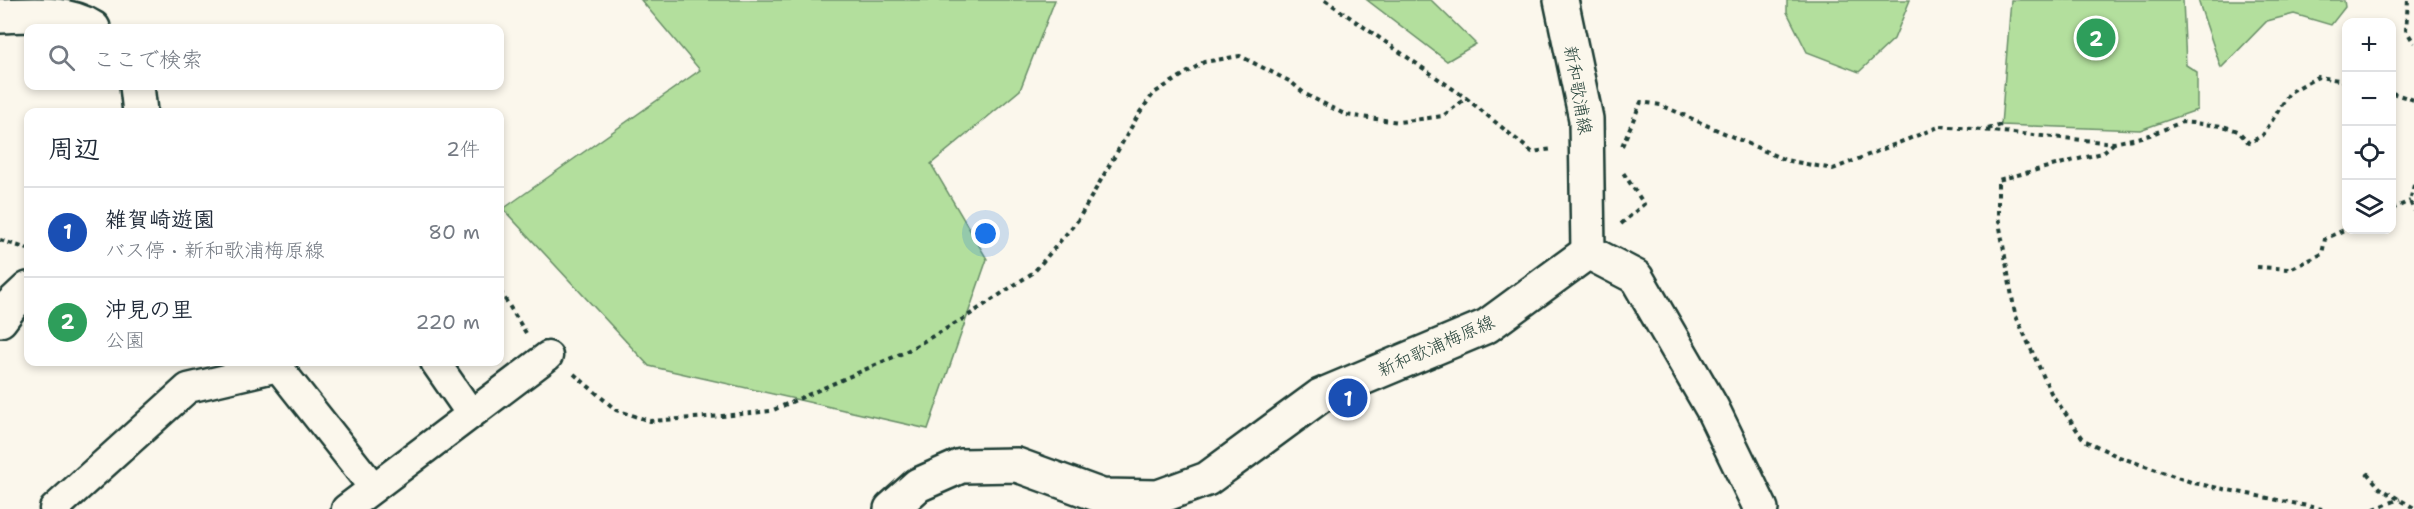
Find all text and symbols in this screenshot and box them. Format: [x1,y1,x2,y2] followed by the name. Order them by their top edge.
[2076,15,2116,60] pin: 2
[2342,18,2396,234] map controls
[2342,18,2396,72] button: +
[24,24,504,90] search box
[45,41,78,74] icon: search
[1558,44,1598,136] street label: 新和歌浦線
[93,45,203,74] text: ここで検索
[2342,72,2396,126] button: −
[2342,126,2396,180] button: locate
[48,131,100,166] text: 周辺
[446,136,480,162] text: 2件
[2342,180,2396,234] button: layers
[105,205,215,234] text: 雑賀崎遊園
[63,219,72,245] text: 1
[428,219,480,245] text: 80 m
[971,219,1000,248] your location
[105,237,324,263] text: バス停 · 新和歌浦梅原線
[105,295,193,324] text: 沖見の里
[61,309,75,335] text: 2
[416,309,480,335] text: 220 m
[1374,309,1498,383] street label: 新和歌浦梅原線
[105,327,145,353] text: 公園
[1328,376,1368,420] pin: 1

